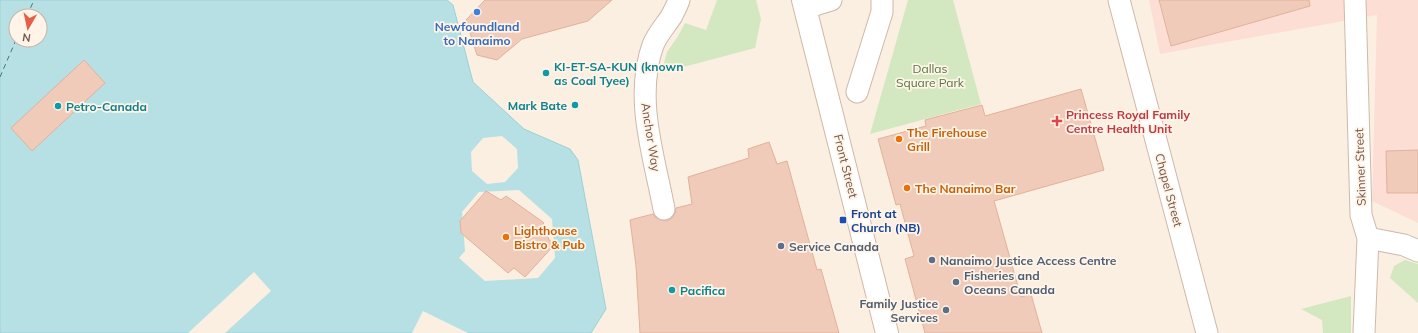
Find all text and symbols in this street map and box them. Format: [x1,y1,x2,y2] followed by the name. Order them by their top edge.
[472,7,482,17] marker: Newfoundland to Nanaimo
[8,8,48,48] north arrow
[435,19,519,48] place label: Newfoundland to Nanaimo
[21,30,32,45] text: N
[554,59,683,88] place label: KI-ET-SA-KUN (known as Coal Tyee)
[896,61,965,90] park label: Dallas Square Park
[541,68,551,78] marker: KI-ET-SA-KUN (known as Coal Tyee)
[508,98,567,113] place label: Mark Bate
[66,99,147,114] place label: Petro-Canada
[570,100,580,110] marker: Mark Bate
[53,101,63,111] marker: Petro-Canada
[638,102,664,173] street label: Anchor Way
[1066,107,1190,136] place label: Princess Royal Family Centre Health Unit
[1051,115,1063,127] marker: Princess Royal Family Centre Health Unit
[907,125,987,154] place label: The Firehouse Grill
[1351,128,1369,206] street label: Skinner Street
[831,132,861,200] street label: Front Street
[894,134,904,144] marker: The Firehouse Grill
[1152,152,1186,228] street label: Chapel Street
[915,181,1016,196] place label: The Nanaimo Bar
[902,183,912,193] marker: The Nanaimo Bar
[851,206,921,235] place label: Front at Church (NB)
[838,215,848,225] marker: Front at Church (NB)
[514,223,585,252] place label: Lighthouse Bistro & Pub
[501,232,511,242] marker: Lighthouse Bistro & Pub
[789,239,879,254] place label: Service Canada
[776,241,786,251] marker: Service Canada
[940,253,1117,268] place label: Nanaimo Justice Access Centre
[927,255,937,265] marker: Nanaimo Justice Access Centre
[964,268,1055,297] place label: Fisheries and Oceans Canada
[951,277,961,287] marker: Fisheries and Oceans Canada
[680,283,725,298] place label: Pacifica
[667,285,677,295] marker: Pacifica
[859,296,938,325] place label: Family Justice Services
[941,305,951,315] marker: Family Justice Services

